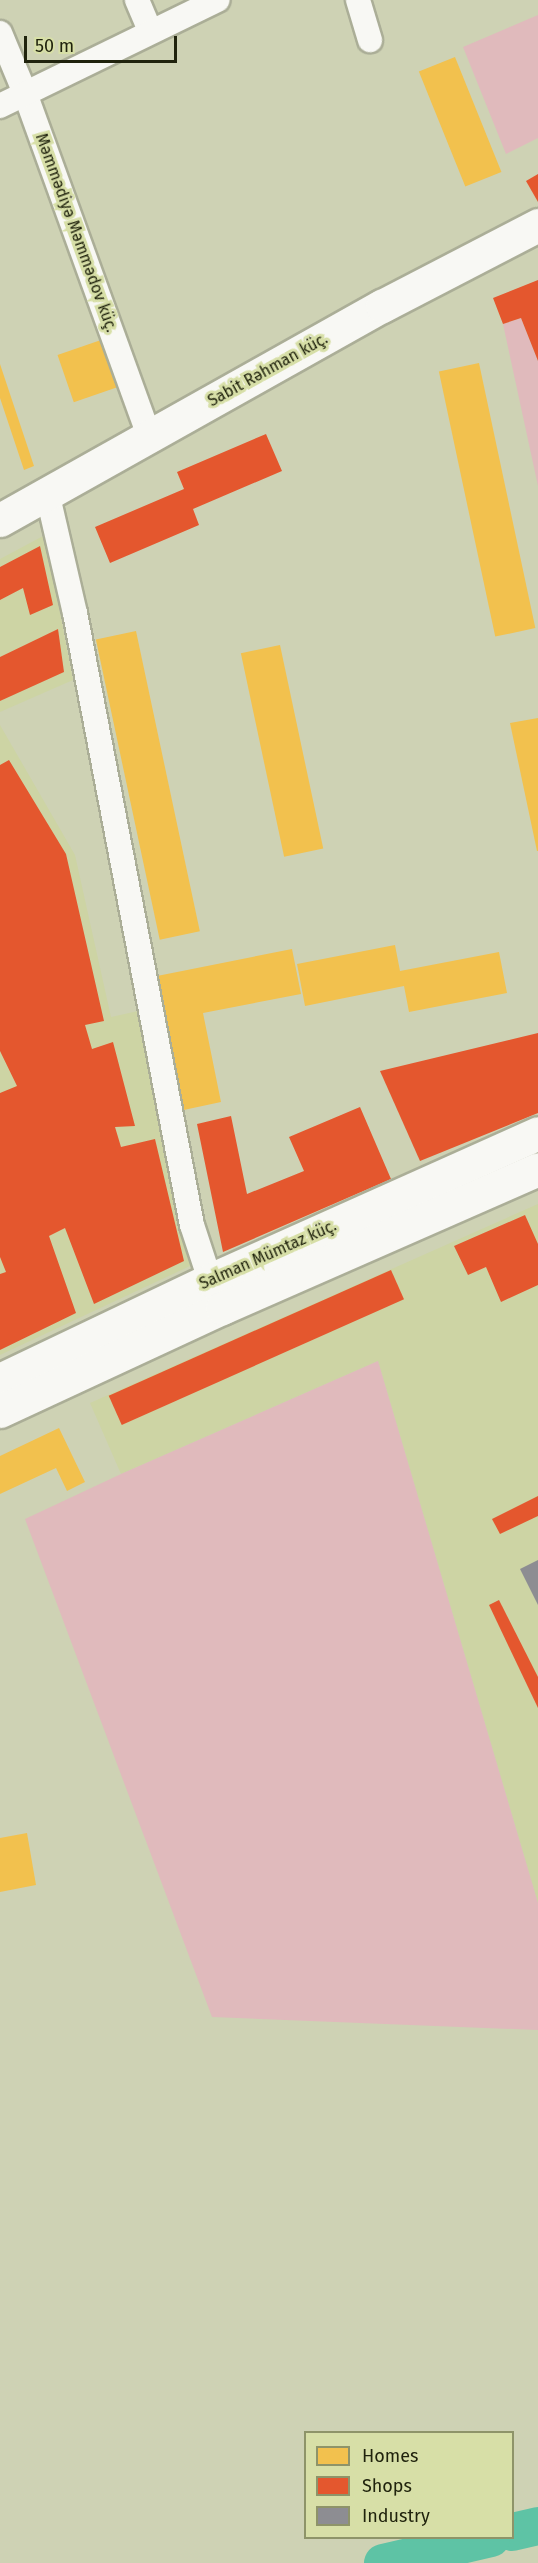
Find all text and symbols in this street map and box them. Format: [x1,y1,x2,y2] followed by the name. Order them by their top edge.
[27,24,180,62] scale bar
[35,35,74,57] text: 50 m
[31,131,121,335] street label: Məmmədiyə Məmmədov küç.
[205,329,331,411] street label: Sabit Rəhman küç.
[196,1216,340,1294] street label: Salman Mümtaz küç.
[304,2431,514,2539] legend
[362,2445,418,2467] text: Homes
[362,2475,412,2497] text: Shops
[362,2505,430,2527] text: Industry

